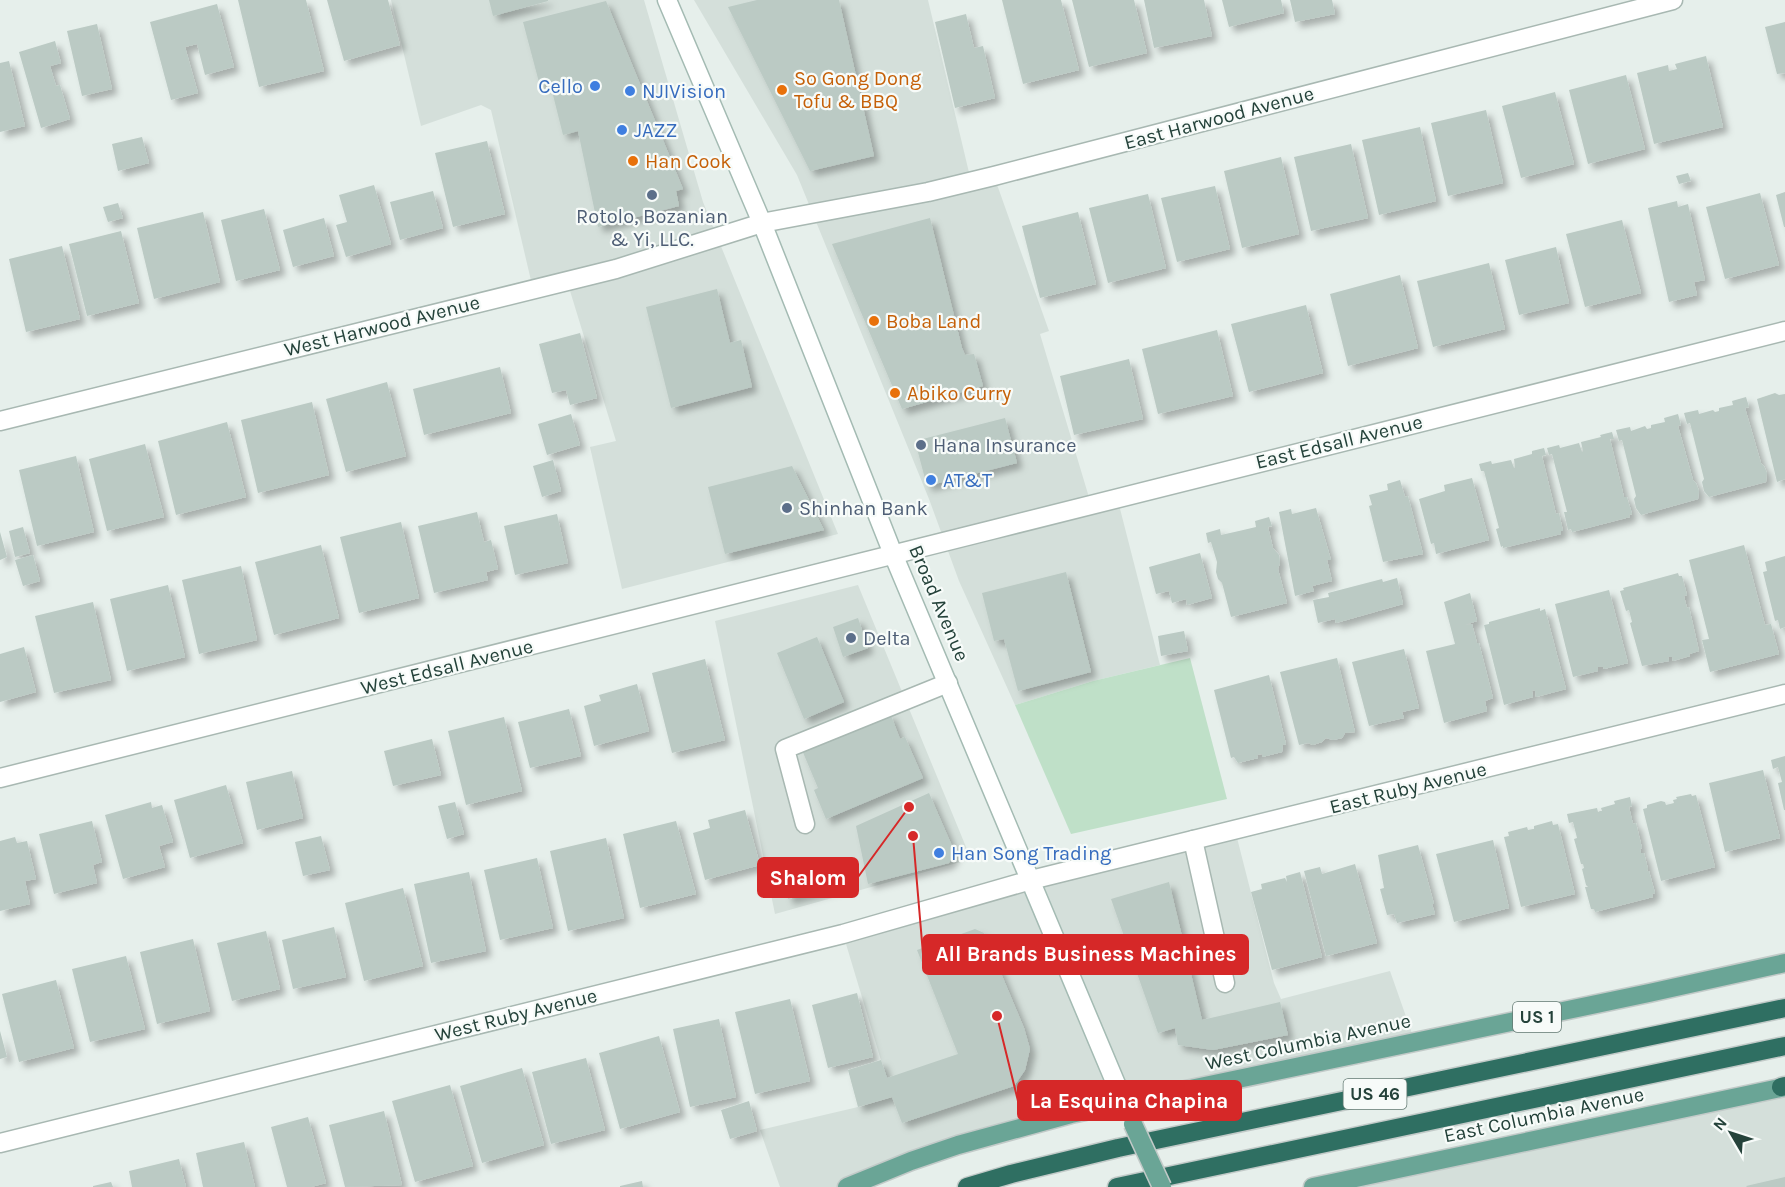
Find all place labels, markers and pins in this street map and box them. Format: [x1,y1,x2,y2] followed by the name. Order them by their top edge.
[794,67,921,113] place label: So Gong Dong Tofu & BBQ
[538,75,583,98] place label: Cello
[588,79,602,93] marker: Cello
[642,80,726,103] place label: NJIVision
[775,83,789,97] marker: So Gong Dong Tofu & BBQ
[623,84,637,98] marker: NJIVision
[634,119,677,142] place label: JAZZ
[615,123,629,137] marker: JAZZ
[645,150,732,173] place label: Han Cook
[626,154,640,168] marker: Han Cook
[645,188,659,202] marker: Rotolo, Bozanian & Yi, LLC.
[576,205,728,251] place label: Rotolo, Bozanian & Yi, LLC.
[886,310,981,333] place label: Boba Land
[867,314,881,328] marker: Boba Land
[907,382,1011,405] place label: Abiko Curry
[888,386,902,400] marker: Abiko Curry
[933,434,1076,457] place label: Hana Insurance
[914,438,928,452] marker: Hana Insurance
[943,469,992,492] place label: AT&T
[924,473,938,487] marker: AT&T
[799,497,928,520] place label: Shinhan Bank
[780,501,794,515] marker: Shinhan Bank
[863,627,911,650] place label: Delta
[844,631,858,645] marker: Delta
[951,842,1111,865] place label: Han Song Trading
[932,846,946,860] marker: Han Song Trading
[758,858,858,897] callout: Shalom
[923,935,1248,974] callout: All Brands Business Machines
[1018,1081,1241,1120] callout: La Esquina Chapina

